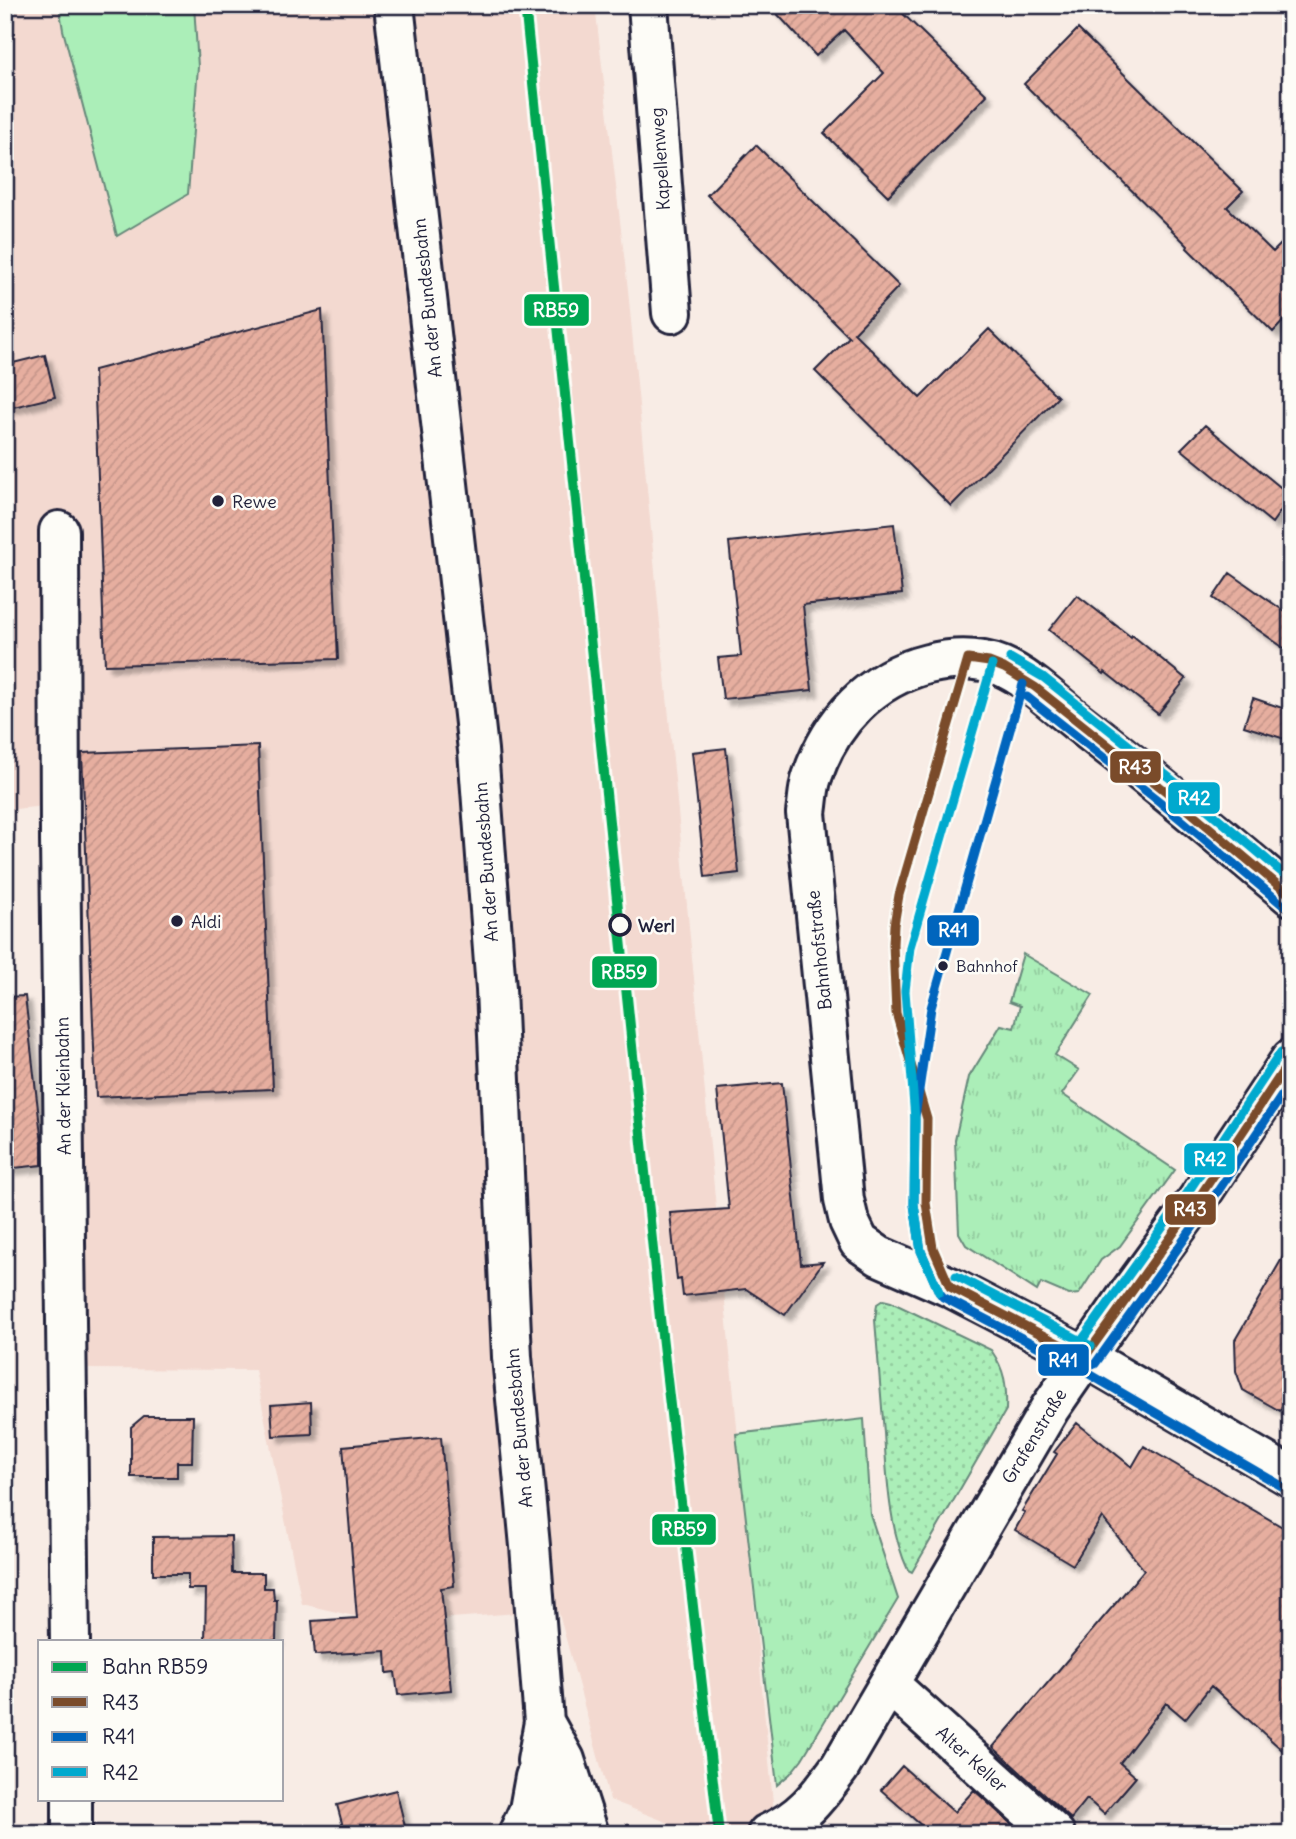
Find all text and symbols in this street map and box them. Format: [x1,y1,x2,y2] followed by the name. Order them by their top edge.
[645,107,675,211] street label: Kapellenweg
[407,217,447,379] street label: An der Bundesbahn
[523,293,590,327] line badge: RB59
[533,298,579,322] text: RB59
[232,490,277,513] place label: Rewe
[210,493,226,509] marker: Rewe
[1109,750,1162,784] line badge: R43
[1118,755,1152,779] text: R43
[469,781,503,943] street label: An der Bundesbahn
[1167,781,1221,815] line badge: R42
[1177,786,1211,810] text: R42
[801,889,837,1011] street label: Bahnhofstraße
[191,910,221,933] place label: Aldi
[169,913,185,929] marker: Aldi
[609,914,631,936] marker: Werl
[638,914,675,937] place label: Werl
[926,914,980,947] line badge: R41
[938,918,968,942] text: R41
[591,955,658,989] line badge: RB59
[956,956,1018,976] place label: Bahnhof
[936,959,950,973] marker: Bahnhof
[601,960,647,984] text: RB59
[50,1017,76,1155] street label: An der Kleinbahn
[1183,1142,1236,1176] line badge: R42
[1193,1147,1227,1171] text: R42
[1164,1193,1217,1226] line badge: R43
[1173,1197,1207,1221] text: R43
[1037,1343,1090,1377] line badge: R41
[501,1347,537,1509] street label: An der Bundesbahn
[1048,1348,1078,1372] text: R41
[997,1384,1071,1488] street label: Grafenstraße
[651,1513,717,1546] line badge: RB59
[661,1517,707,1541] text: RB59
[38,1640,284,1800] legend
[102,1653,208,1680] text: Bahn RB59
[102,1689,139,1716] text: R43
[932,1721,1013,1798] street label: Alter Keller
[102,1723,135,1750] text: R41
[102,1759,139,1786] text: R42

